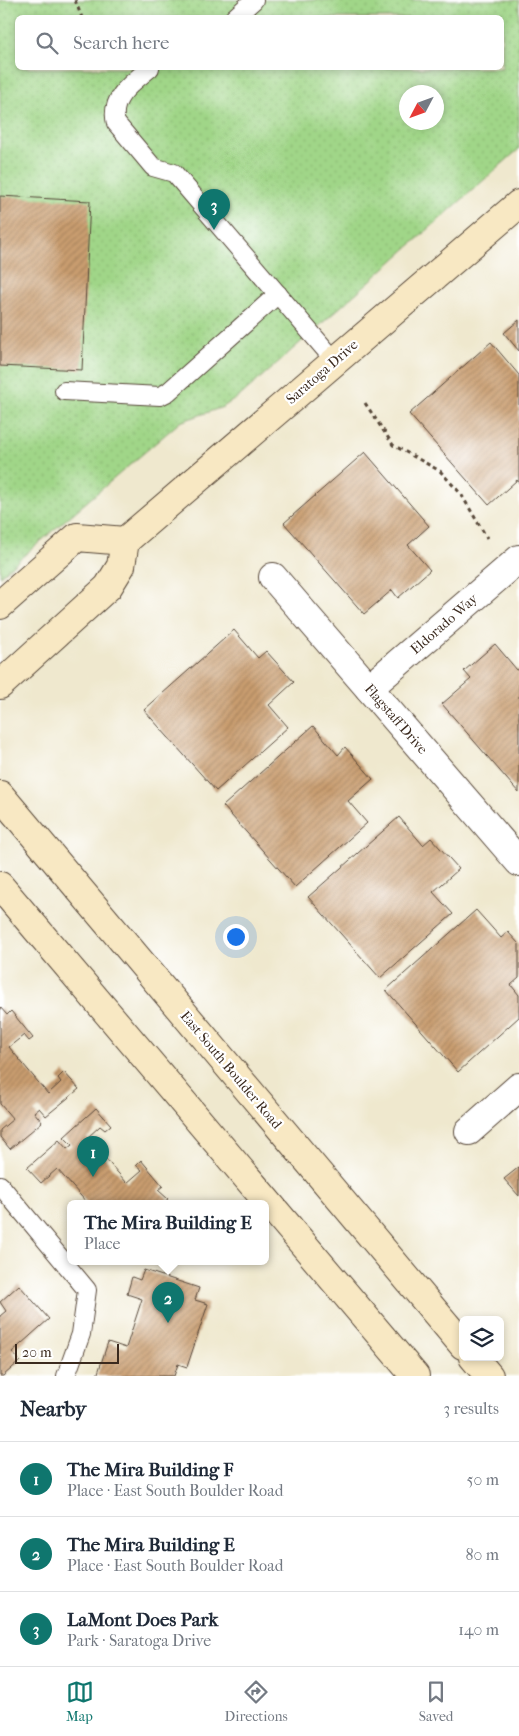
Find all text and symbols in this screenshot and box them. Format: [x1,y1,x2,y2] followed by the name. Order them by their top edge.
[15,15,504,70] search box
[33,29,61,57] icon: search
[73,32,169,54] text: Search here
[399,85,444,130] north arrow
[198,189,230,230] pin: 3
[283,336,361,408] street label: Saratoga Drive
[407,590,482,658] street label: Eldorado Way
[361,680,431,758] street label: Flagstaff Drive
[223,924,249,950] your location
[177,1008,286,1133] street label: East South Boulder Road
[77,1136,109,1177] pin: 1
[67,1200,269,1265] popup
[84,1212,252,1234] text: The Mira Building E
[84,1234,121,1253] text: Place
[152,1282,184,1323] pin: 2
[459,1316,504,1361] map controls
[459,1316,504,1361] button: layers
[15,1341,119,1364] scale bar
[22,1344,52,1361] text: 20 m
[20,1397,86,1421] text: Nearby
[443,1399,499,1418] text: 3 results
[67,1459,233,1481] text: The Mira Building F
[33,1470,39,1489] text: 1
[467,1470,499,1489] text: 50 m
[67,1481,283,1500] text: Place · East South Boulder Road
[67,1534,235,1556] text: The Mira Building E
[32,1545,40,1564] text: 2
[465,1545,499,1564] text: 80 m
[67,1556,283,1575] text: Place · East South Boulder Road
[67,1609,218,1631] text: LaMont Does Park
[33,1620,39,1639] text: 3
[458,1620,499,1639] text: 140 m
[67,1631,211,1650] text: Park · Saratoga Drive
[66,1678,94,1725] tab: Map
[225,1678,288,1725] tab: Directions
[419,1678,453,1725] tab: Saved

